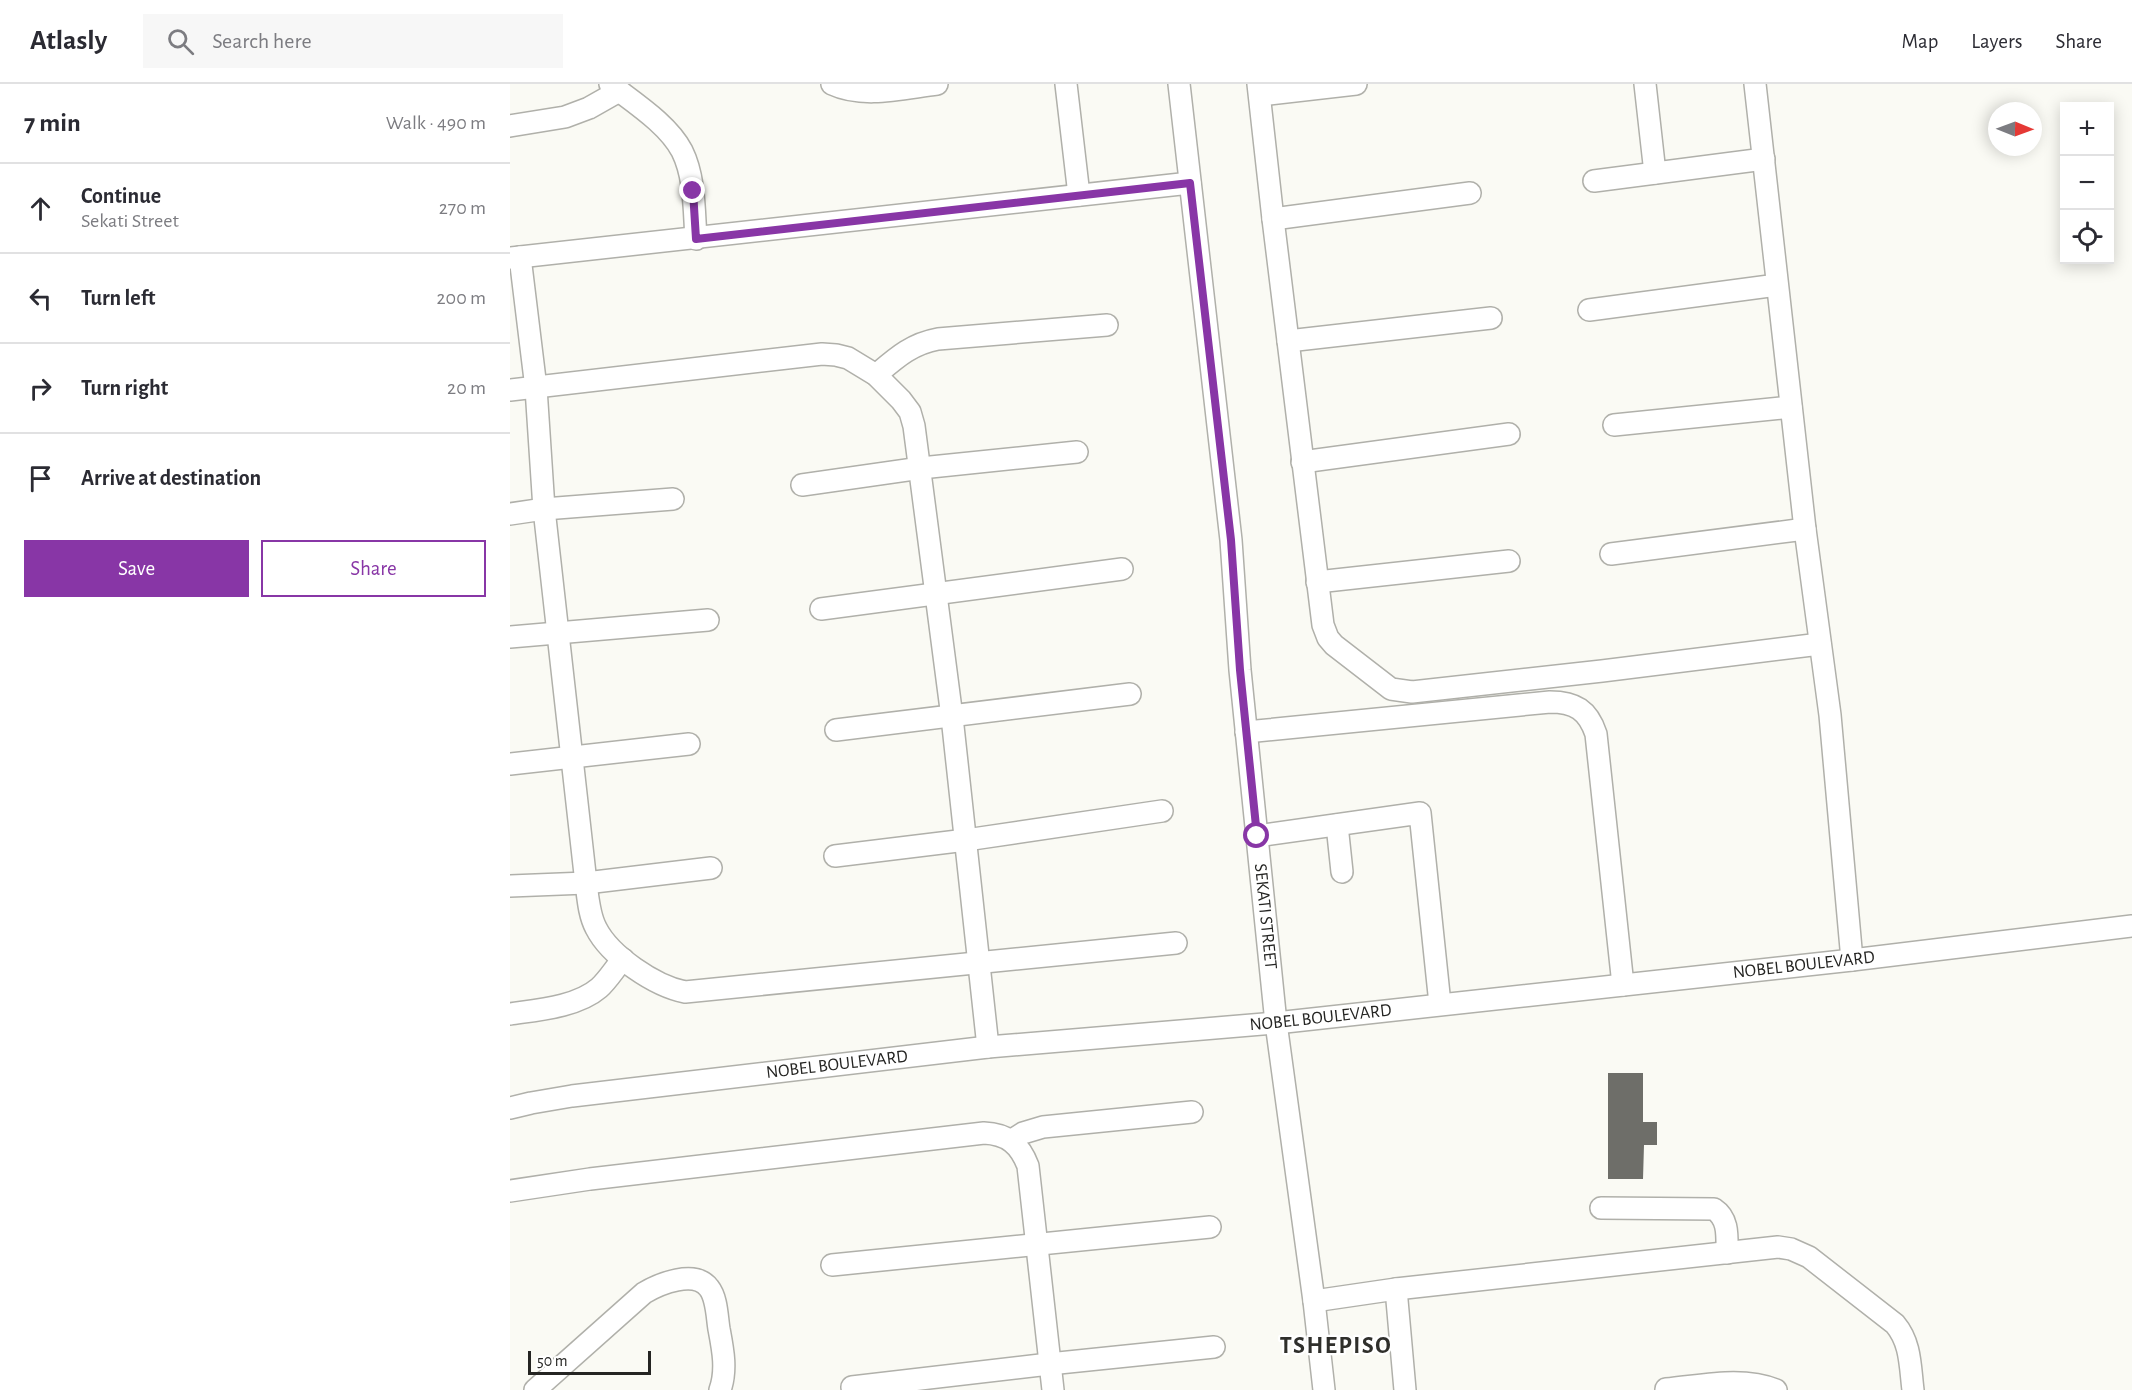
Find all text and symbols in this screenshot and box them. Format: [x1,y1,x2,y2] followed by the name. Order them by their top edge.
[143,14,563,68] search box
[164,25,197,58] icon: search
[30,27,107,55] text: Atlasly
[212,30,312,52] text: Search here
[1902,31,1938,52] text: Map
[1971,31,2022,52] text: Layers
[2055,31,2102,52] text: Share
[1988,102,2042,156] north arrow
[2060,102,2114,264] map controls
[2060,102,2114,156] button: +
[24,110,81,136] text: 7 min
[386,113,486,133] text: Walk · 490 m
[2060,156,2114,210] button: −
[679,177,705,203] route end
[81,185,161,207] text: Continue
[24,192,57,225] icon: ahead
[439,198,486,218] text: 270 m
[2060,210,2114,264] button: locate
[81,211,179,231] text: Sekati Street
[24,282,57,315] icon: left
[81,287,155,309] text: Turn left
[436,288,486,308] text: 200 m
[24,372,57,405] icon: right
[81,377,168,399] text: Turn right
[447,378,486,398] text: 20 m
[24,462,57,495] icon: arrive
[81,467,261,489] text: Arrive at destination
[24,540,249,597] button: Save
[261,540,486,597] button: Share
[1243,822,1269,848] route start
[1251,863,1279,970] street label: SEKATI STREET
[1732,948,1876,982] street label: NOBEL BOULEVARD
[1249,1001,1393,1034] street label: NOBEL BOULEVARD
[765,1048,909,1082] street label: NOBEL BOULEVARD
[1280,1334,1392,1358] district label: TSHEPISO
[528,1348,651,1376] scale bar
[537,1353,568,1369] text: 50 m

